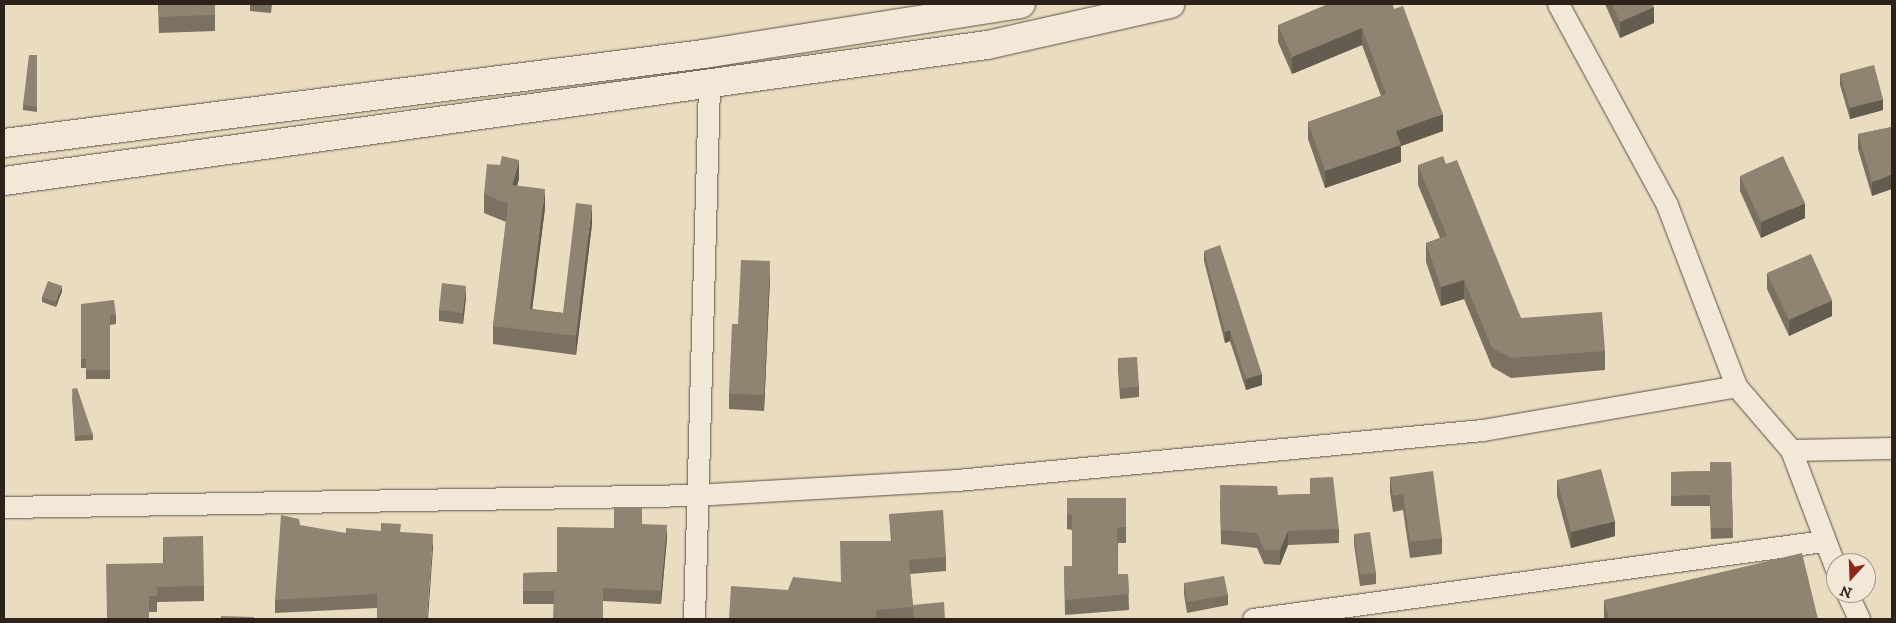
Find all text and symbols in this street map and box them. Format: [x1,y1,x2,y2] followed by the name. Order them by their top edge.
[1826,553,1876,603] north arrow
[1838,581,1855,602] text: N

